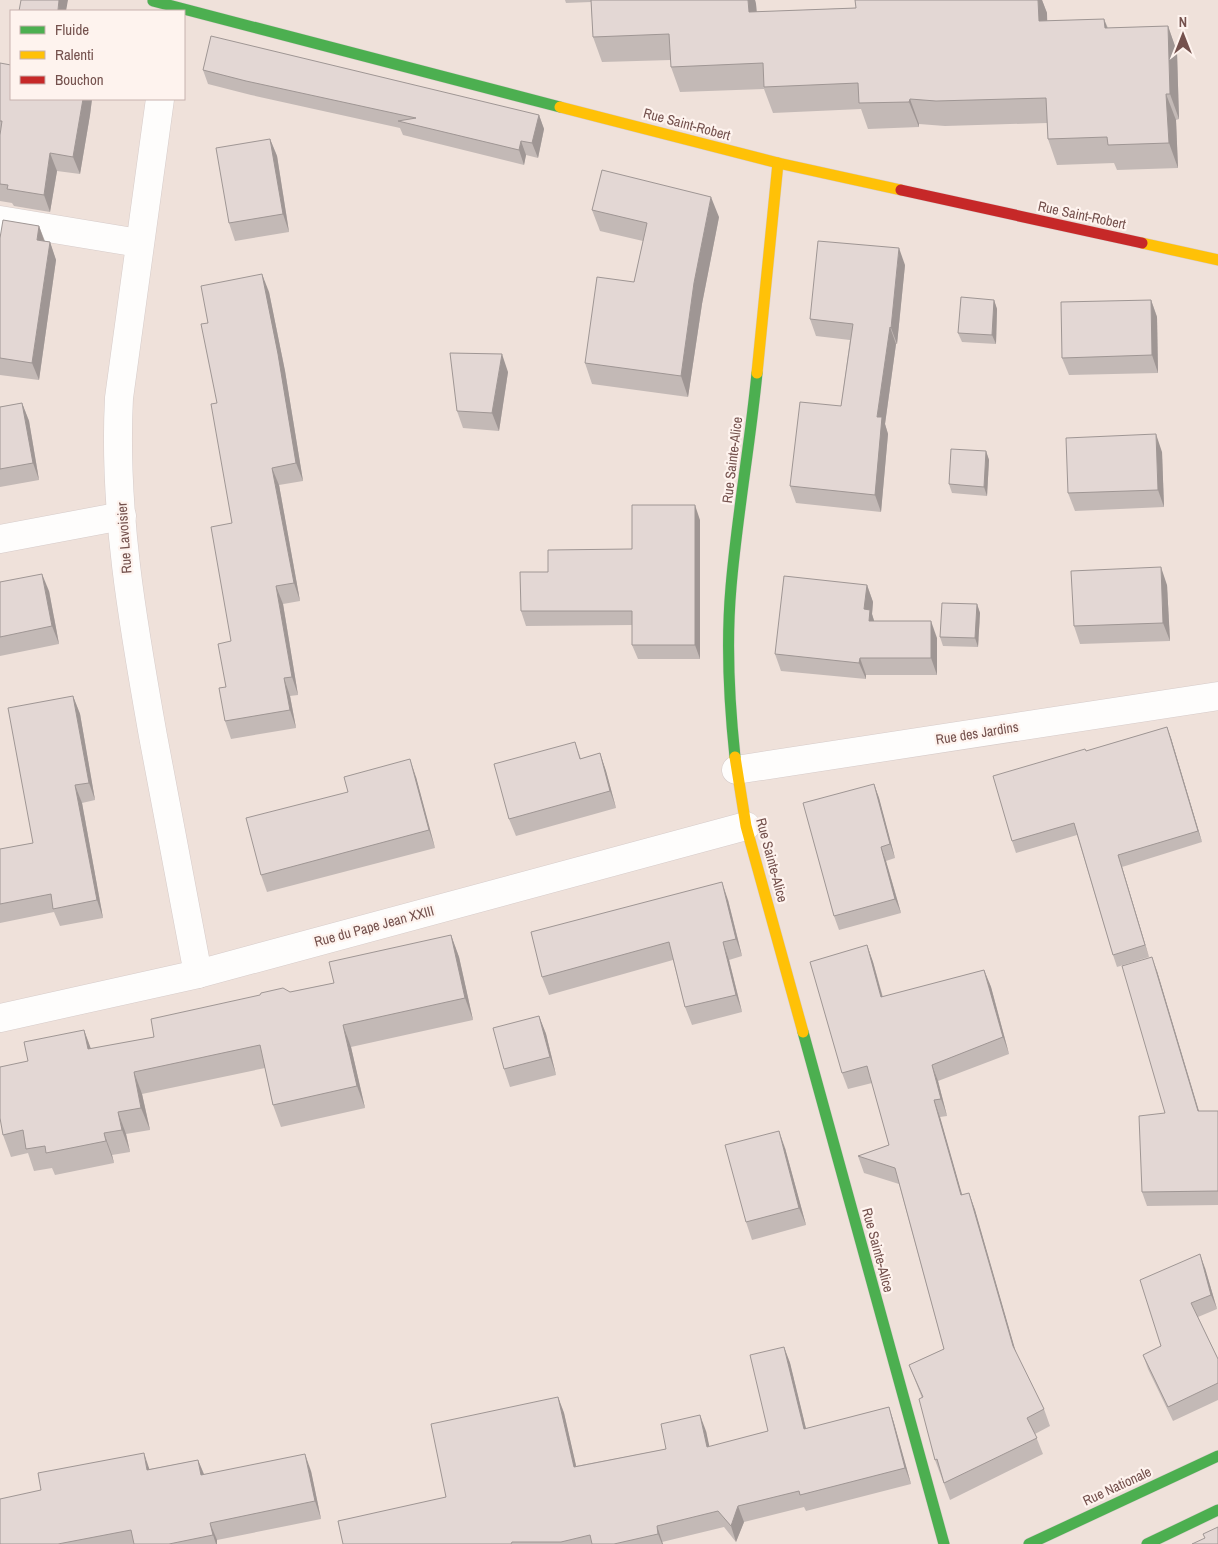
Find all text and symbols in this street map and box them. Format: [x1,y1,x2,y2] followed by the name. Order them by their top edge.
[10,10,185,100] legend
[1158,10,1208,60] north arrow
[1179,13,1187,31] text: N
[55,19,89,40] text: Fluide
[55,44,94,65] text: Ralenti
[55,69,104,90] text: Bouchon
[642,104,732,144] street label: Rue Saint-Robert
[1036,197,1128,233] street label: Rue Saint-Robert
[718,416,746,504] street label: Rue Sainte-Alice
[113,502,135,574] street label: Rue Lavoisier
[934,718,1020,748] street label: Rue des Jardins
[752,816,792,904] street label: Rue Sainte-Alice
[312,901,436,951] street label: Rue du Pape Jean XXIII
[858,1206,898,1294] street label: Rue Sainte-Alice
[1080,1462,1154,1510] street label: Rue Nationale

